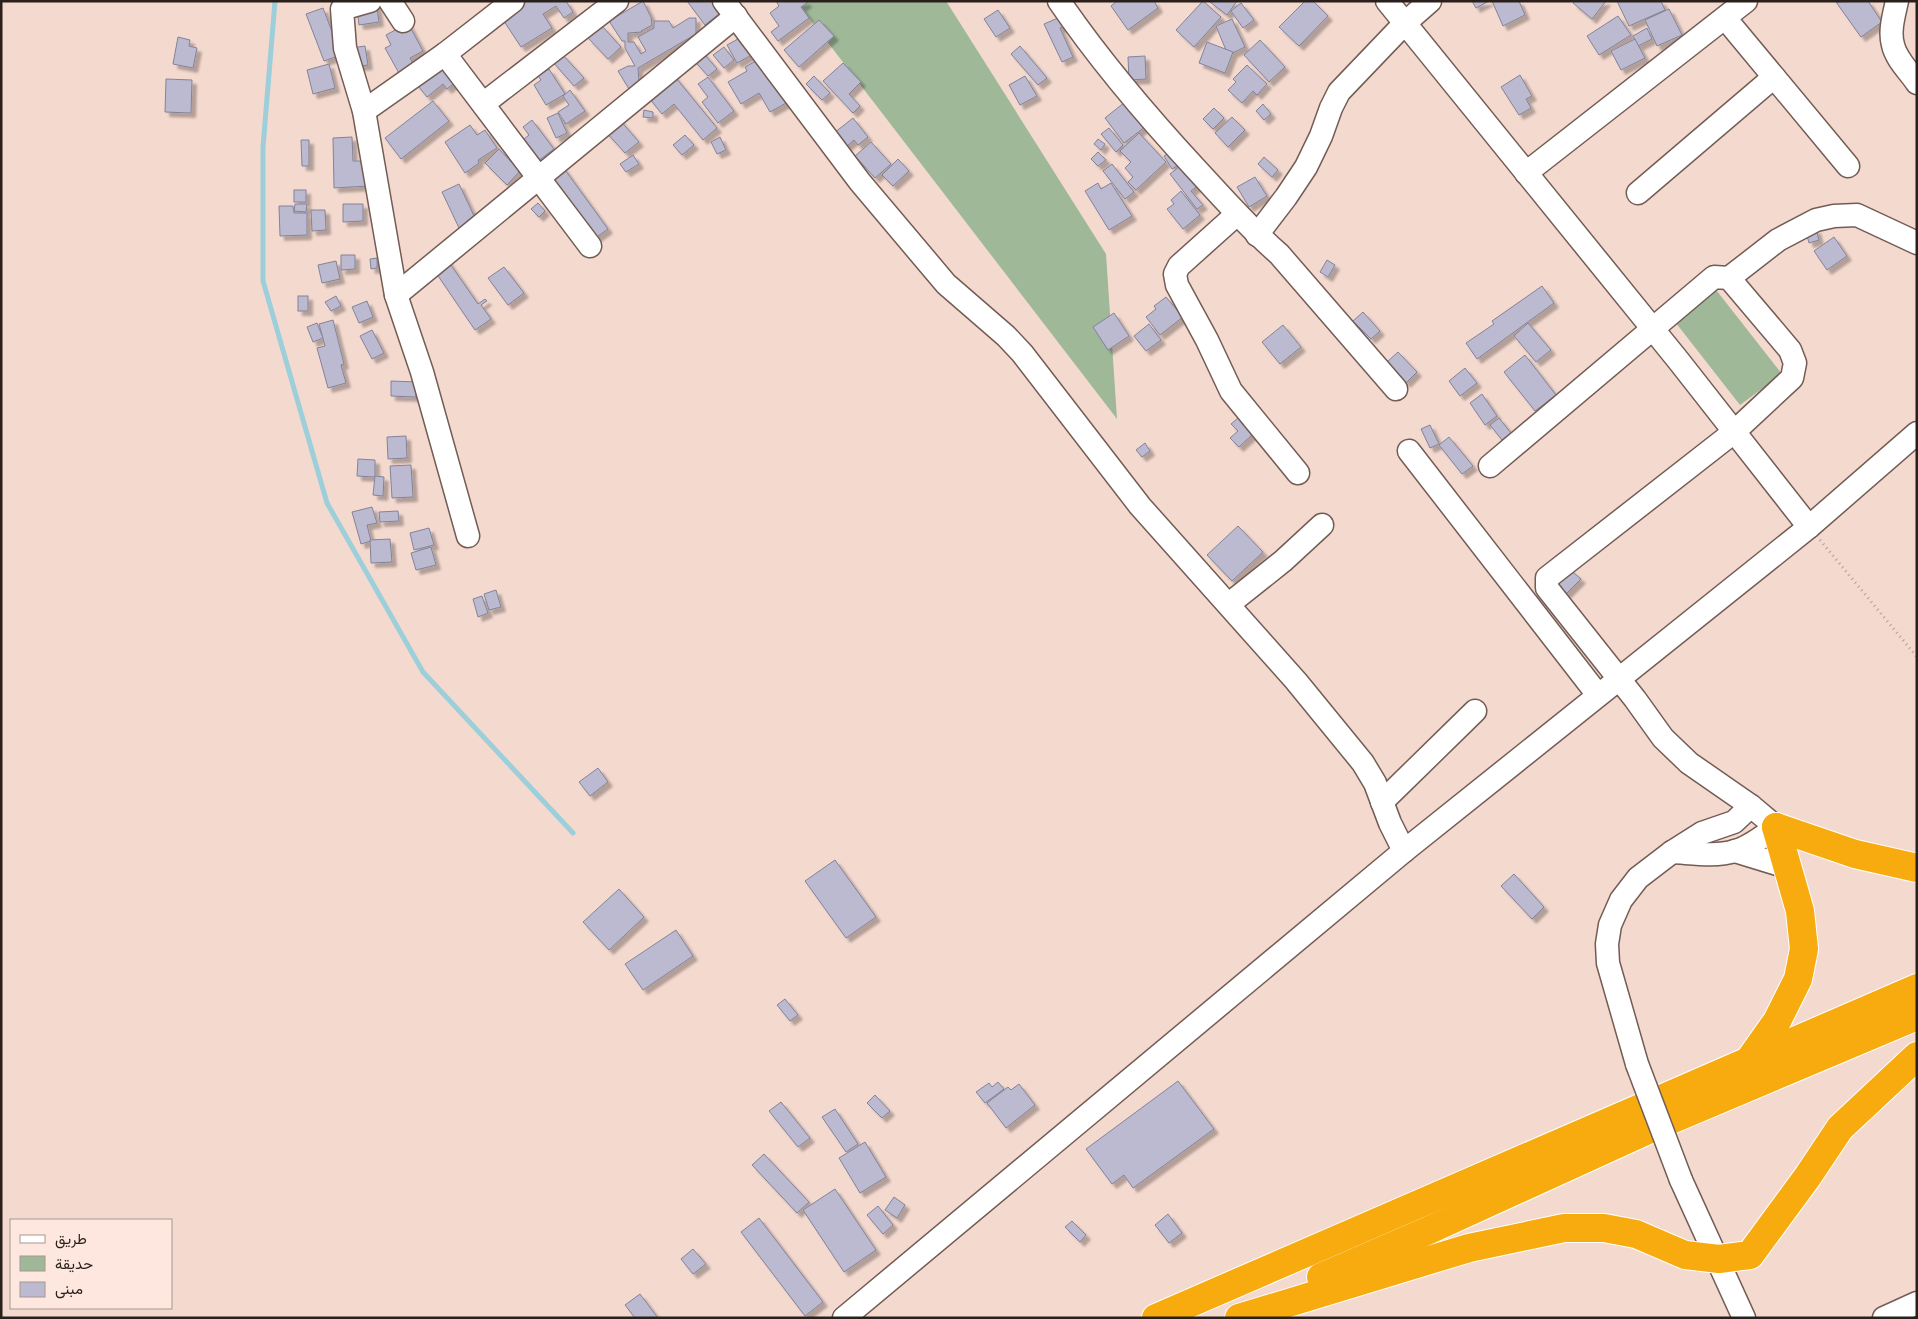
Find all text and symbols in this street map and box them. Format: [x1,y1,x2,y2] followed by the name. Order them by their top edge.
[10,1219,172,1309] legend
[55,1228,87,1249] text: طريق
[55,1253,93,1273] text: حديقة
[55,1278,83,1299] text: مبنى

